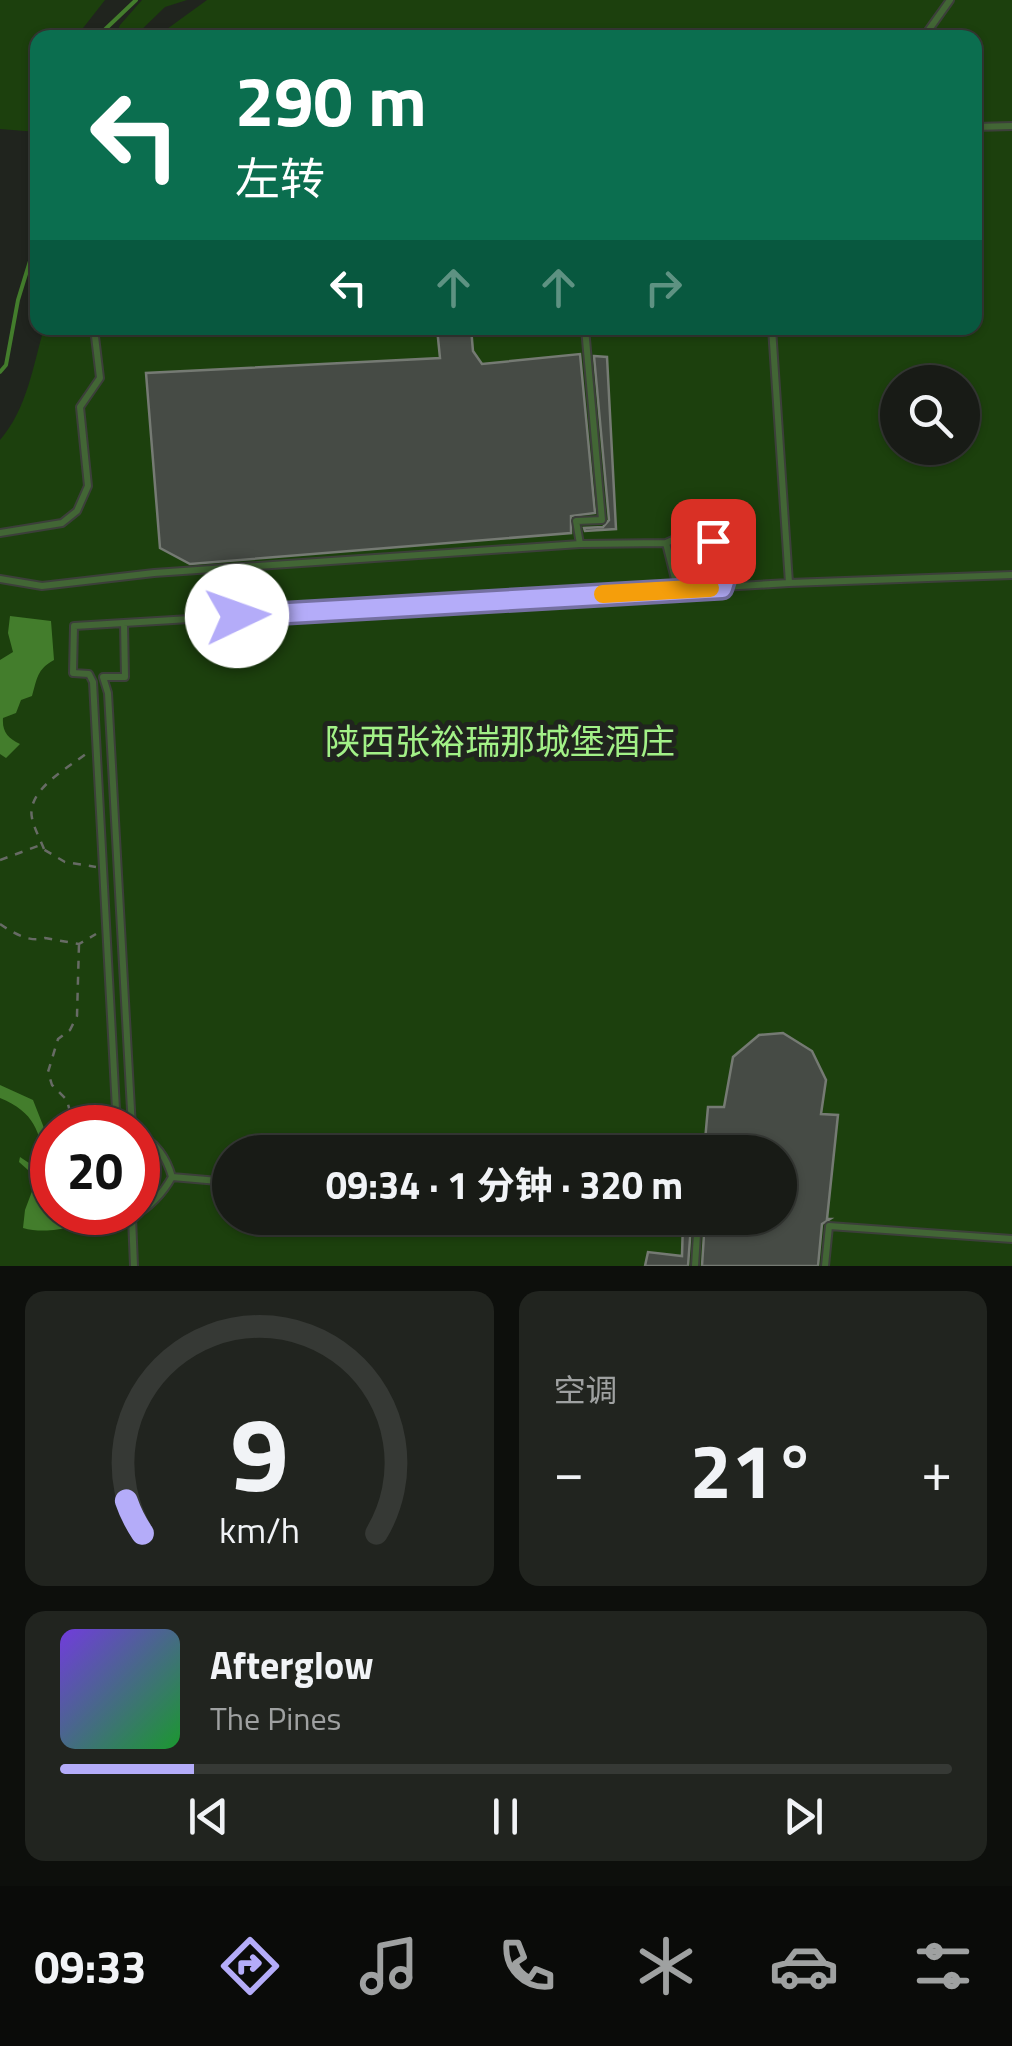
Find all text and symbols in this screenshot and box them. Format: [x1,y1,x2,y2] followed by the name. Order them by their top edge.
[235,47,427,153] text: 290 m
[70,70,200,200] icon: left
[235,144,325,212] text: 左转
[321,260,376,315] icon: left
[426,260,481,315] icon: ahead
[531,260,586,315] icon: ahead
[636,260,691,315] icon: right
[880,365,980,465] map controls
[880,365,980,465] button: search
[671,499,756,584] pin
[686,514,741,569] icon: arrive
[185,564,289,668] position arrow
[325,714,675,768] park label: 陕西张裕瑞那城堡酒庄
[30,1105,160,1235] speed limit sign: 20
[326,1156,683,1214] text: 09:34 · 1 分钟 · 320 m
[554,1366,618,1414] text: 空调
[230,1373,288,1531] text: 9
[690,1413,816,1527] text: 21°
[554,1429,584,1512] text: −
[921,1429,952,1512] text: +
[219,1502,300,1557] text: km/h
[210,1636,374,1694] text: Afterglow
[210,1694,341,1742] text: The Pines
[181,1789,236,1844] icon: previous
[478,1789,533,1844] icon: pause
[776,1789,831,1844] icon: next
[215,1931,285,2001] icon: directions
[354,1931,424,2001] icon: music
[492,1931,562,2001] icon: phone
[631,1931,701,2001] icon: climate
[769,1931,839,2001] icon: car
[908,1931,978,2001] icon: filters
[34,1932,147,2000] text: 09:33

